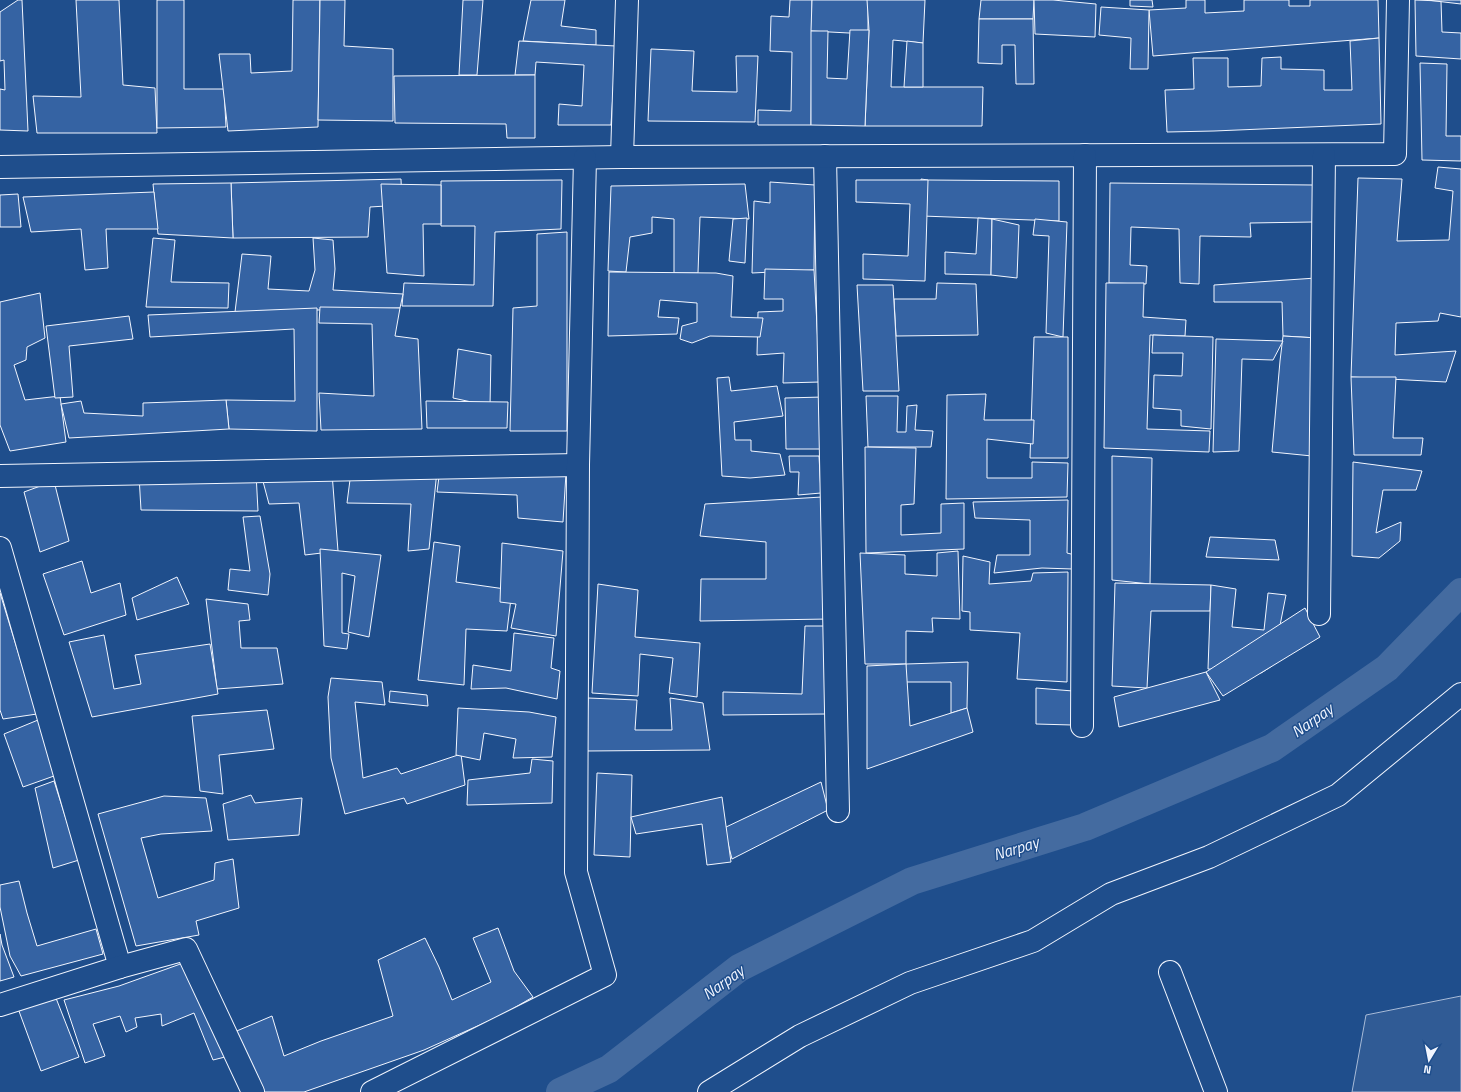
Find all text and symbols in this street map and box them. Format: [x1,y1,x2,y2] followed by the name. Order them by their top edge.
[1286,696,1339,743] water label: Narpay
[990,829,1043,866] water label: Narpay
[697,958,750,1005] water label: Narpay
[1409,1040,1449,1080] north arrow
[1422,1061,1432,1078] text: N

